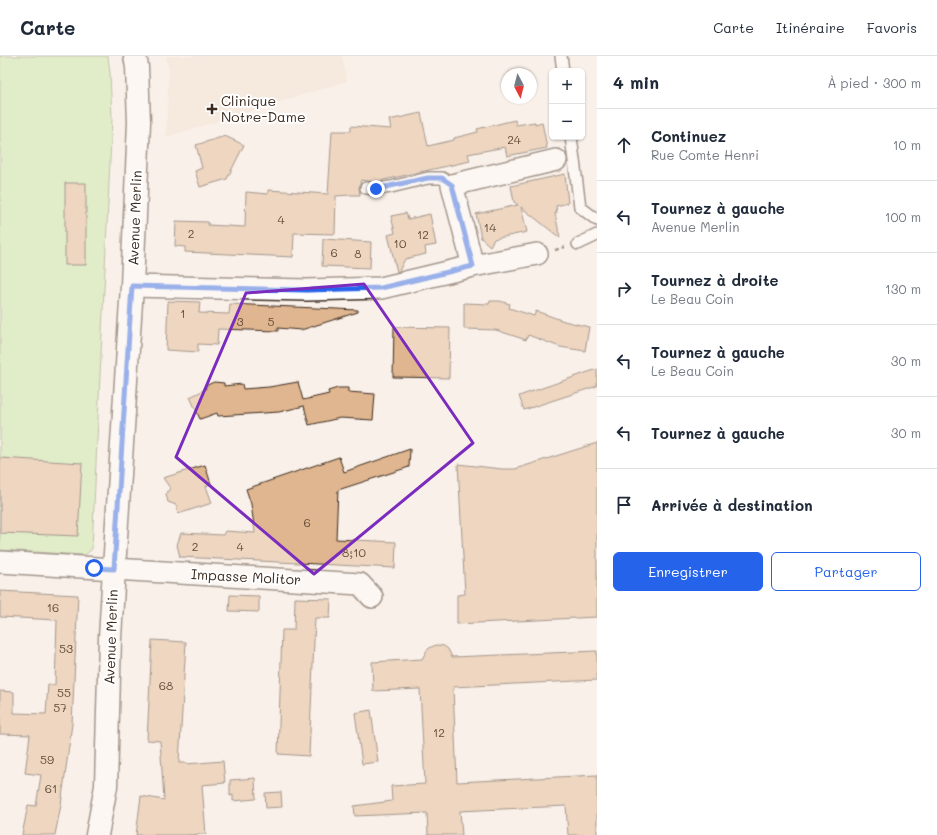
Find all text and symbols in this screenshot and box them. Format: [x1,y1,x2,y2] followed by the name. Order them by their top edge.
[20,15,75,40] text: Carte
[713,18,754,37] text: Carte
[776,18,845,37] text: Itinéraire
[867,18,917,37] text: Favoris
[501,68,537,104] north arrow
[549,68,585,140] map controls
[549,68,585,104] button: +
[613,71,659,93] text: 4 min
[827,74,921,91] text: À pied · 300 m
[221,91,306,126] place label: Clinique Notre-Dame
[206,103,218,115] marker: Clinique Notre-Dame
[549,104,585,140] button: −
[651,126,726,146] text: Continuez
[507,131,521,147] house number: 24
[613,134,635,156] icon: ahead
[893,136,921,153] text: 10 m
[651,146,759,163] text: Rue Comte Henri
[123,170,146,266] street label: Avenue Merlin
[367,180,385,198] route end
[651,198,785,218] text: Tournez à gauche
[613,206,635,228] icon: left
[885,208,921,225] text: 100 m
[277,211,285,227] house number: 4
[651,218,740,235] text: Avenue Merlin
[484,219,496,235] house number: 14
[188,225,194,241] house number: 2
[417,226,429,242] house number: 12
[394,235,407,251] house number: 10
[330,244,338,260] house number: 6
[354,245,362,261] house number: 8
[651,270,779,290] text: Tournez à droite
[613,278,635,300] icon: right
[885,280,921,297] text: 130 m
[651,290,734,307] text: Le Beau Coin
[180,305,186,321] house number: 1
[236,313,244,329] house number: 3
[268,313,275,329] house number: 5
[651,342,785,362] text: Tournez à gauche
[613,350,635,372] icon: left
[891,352,921,369] text: 30 m
[651,362,734,379] text: Le Beau Coin
[613,422,635,444] icon: left
[651,423,785,443] text: Tournez à gauche
[891,424,921,441] text: 30 m
[613,494,635,516] icon: arrive
[651,495,813,515] text: Arrivée à destination
[303,514,311,530] house number: 6
[192,538,198,554] house number: 2
[236,538,244,554] house number: 4
[342,544,367,560] house number: 8;10
[613,552,763,591] button: Enregistrer
[771,552,921,591] button: Partager
[85,559,103,577] route start
[191,564,302,589] street label: Impasse Molitor
[99,589,122,685] street label: Avenue Merlin
[47,599,59,615] house number: 16
[59,640,73,656] house number: 53
[159,677,173,693] house number: 68
[57,684,71,700] house number: 55
[53,699,67,715] house number: 57
[433,724,445,740] house number: 12
[40,751,54,767] house number: 59
[45,780,57,796] house number: 61

